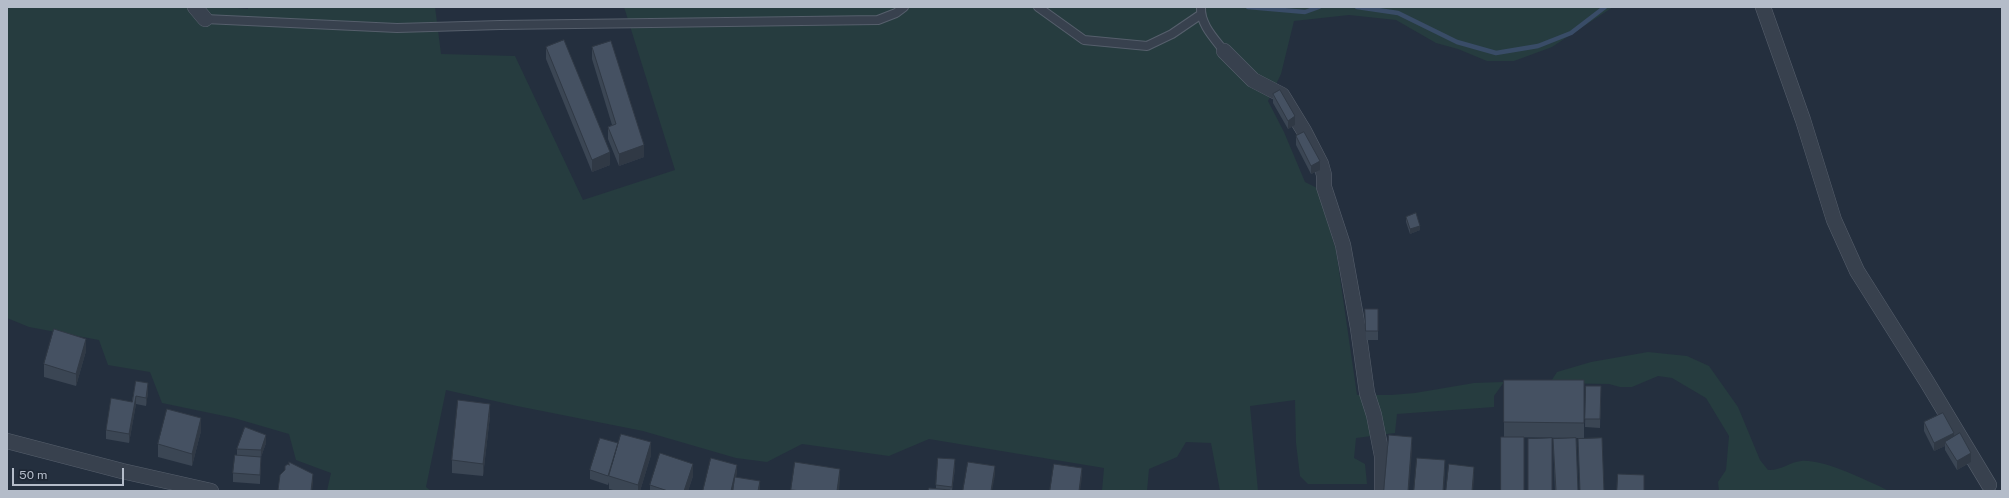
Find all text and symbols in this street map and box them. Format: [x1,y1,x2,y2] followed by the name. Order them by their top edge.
[14,460,126,486] scale bar
[19,468,47,482] text: 50 m

